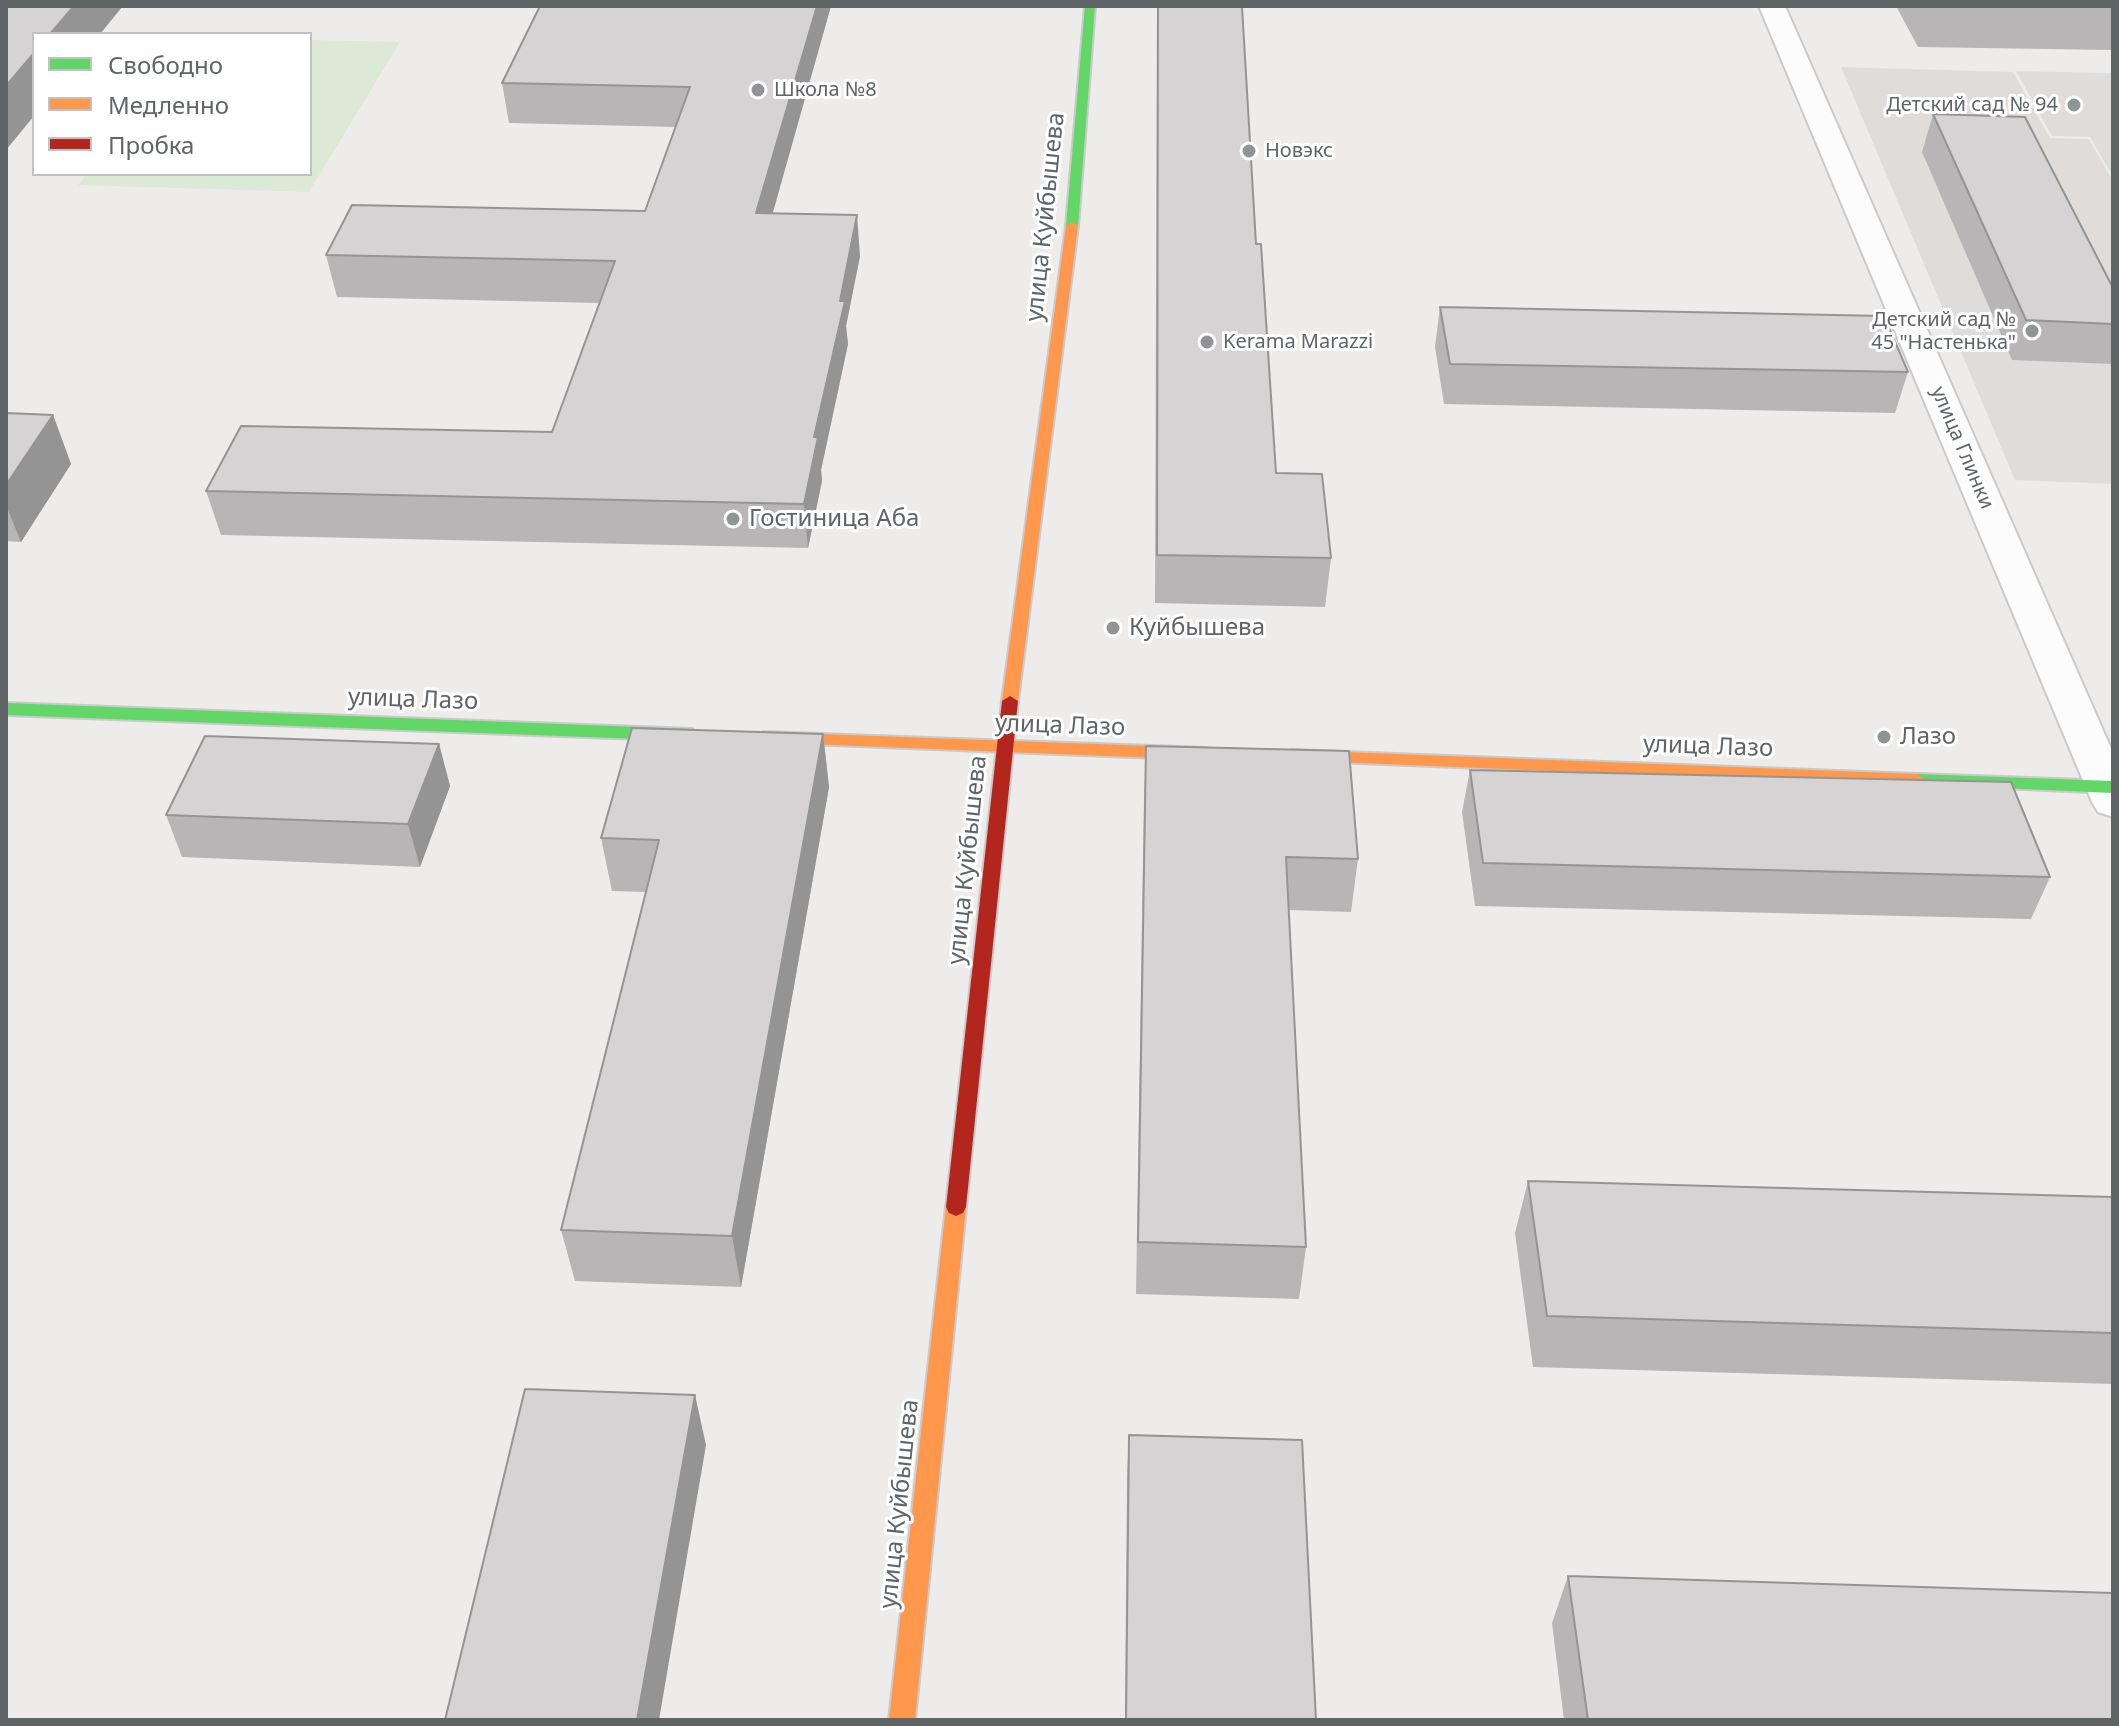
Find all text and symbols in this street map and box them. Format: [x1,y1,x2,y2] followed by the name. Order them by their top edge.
[32,32,312,176] legend
[108,48,223,81] text: Свободно
[774,78,877,102] place label: Школа №8
[749,81,767,99] marker: Школа №8
[108,88,229,121] text: Медленно
[1886,93,2058,117] place label: Детский сад № 94
[2065,96,2083,114] marker: Детский сад № 94
[1021,111,1071,323] street label: улица Куйбышева
[108,128,194,161] text: Пробка
[1265,139,1333,163] place label: Новэкс
[1240,142,1258,160] marker: Новэкс
[1871,308,2016,355] place label: Детский сад № 45 "Настенька"
[2023,322,2041,340] marker: Детский сад № 45 "Настенька"
[1223,330,1373,354] place label: Kerama Marazzi
[1198,333,1216,351] marker: Kerama Marazzi
[1925,383,1999,513] street label: улица Глинки
[749,505,919,533] place label: Гостиница Аба
[724,510,742,528] marker: Гостиница Аба
[1129,614,1265,642] place label: Куйбышева
[1104,619,1122,637] marker: Куйбышева
[347,683,479,717] street label: улица Лазо
[994,709,1126,743] street label: улица Лазо
[1900,723,1956,751] place label: Лазо
[1875,728,1893,746] marker: Лазо
[1642,730,1774,764] street label: улица Лазо
[943,754,993,966] street label: улица Куйбышева
[875,1398,925,1610] street label: улица Куйбышева

